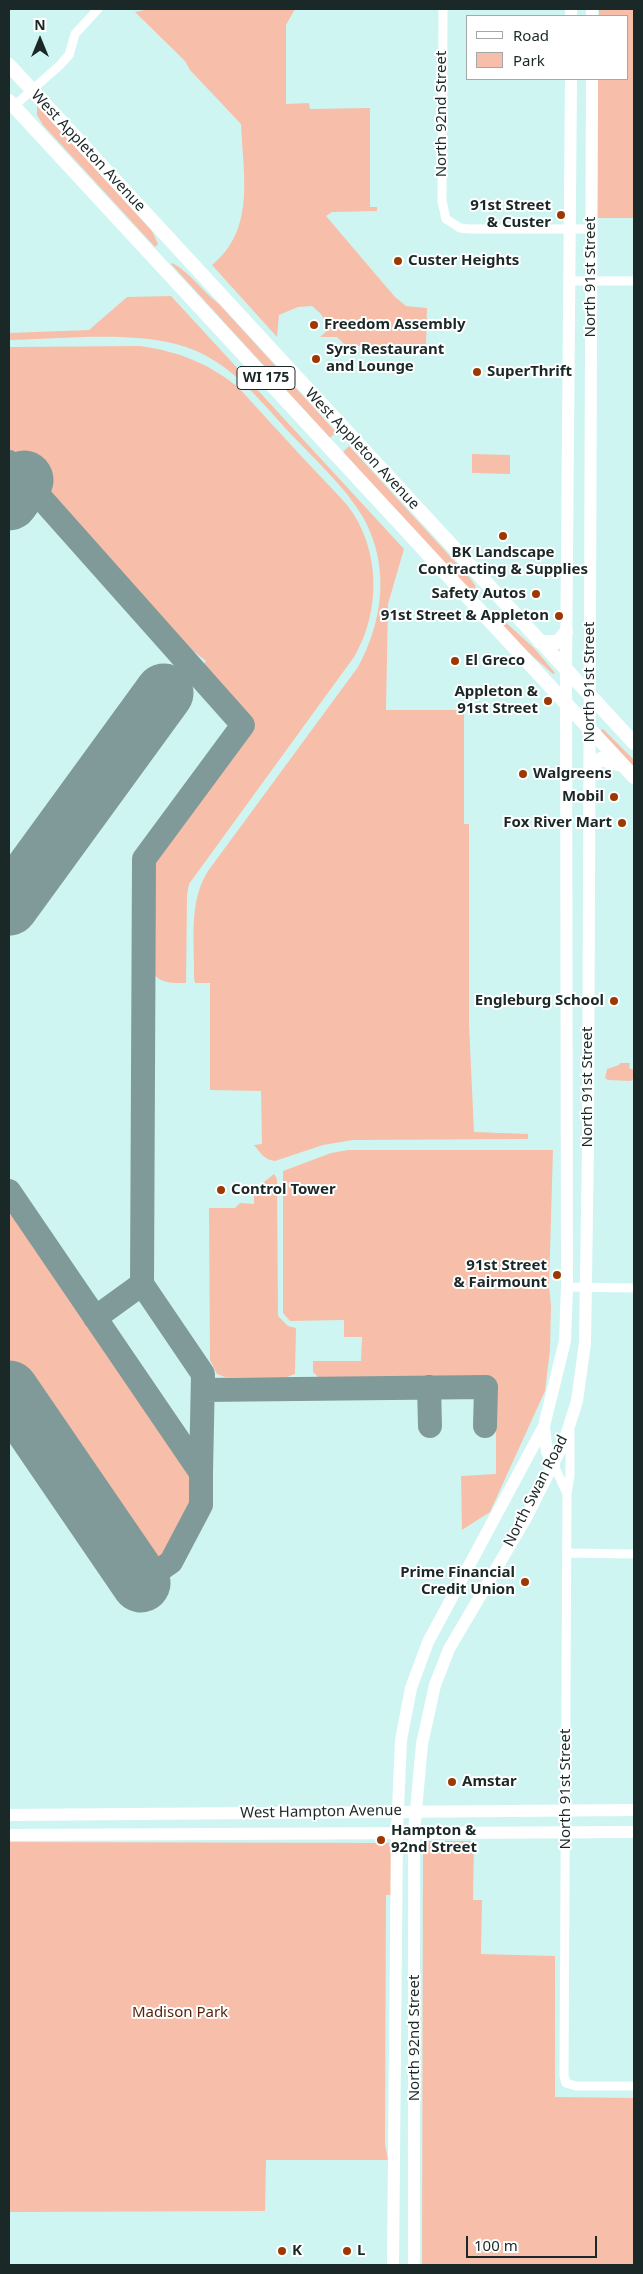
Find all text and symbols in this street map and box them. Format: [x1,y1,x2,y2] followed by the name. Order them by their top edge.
[15,15,65,65] north arrow
[34,15,46,34] text: N
[466,15,628,80] legend
[513,25,549,45] text: Road
[513,50,545,70] text: Park
[433,51,451,177] street label: North 92nd Street
[27,87,149,215] street label: West Appleton Avenue
[470,197,551,232] place label: 91st Street & Custer
[555,209,567,221] marker: 91st Street & Custer
[582,217,600,337] street label: North 91st Street
[408,252,519,270] place label: Custer Heights
[392,255,404,267] marker: Custer Heights
[324,316,465,334] place label: Freedom Assembly
[308,319,320,331] marker: Freedom Assembly
[326,341,444,376] place label: Syrs Restaurant and Lounge
[310,353,322,365] marker: Syrs Restaurant and Lounge
[487,363,572,381] place label: SuperThrift
[237,366,295,389] road number: WI 175
[471,366,483,378] marker: SuperThrift
[301,385,423,513] street label: West Appleton Avenue
[497,530,509,542] marker: BK Landscape Contracting & Supplies
[418,544,588,579] place label: BK Landscape Contracting & Supplies
[431,585,526,603] place label: Safety Autos
[530,588,542,600] marker: Safety Autos
[381,607,549,625] place label: 91st Street & Appleton
[553,610,565,622] marker: 91st Street & Appleton
[581,622,599,742] street label: North 91st Street
[465,652,525,670] place label: El Greco
[449,655,461,667] marker: El Greco
[454,683,538,718] place label: Appleton & 91st Street
[542,695,554,707] marker: Appleton & 91st Street
[533,765,612,783] place label: Walgreens
[517,768,529,780] marker: Walgreens
[562,788,604,806] place label: Mobil
[608,791,620,803] marker: Mobil
[503,814,612,832] place label: Fox River Mart
[616,817,628,829] marker: Fox River Mart
[475,992,604,1010] place label: Engleburg School
[608,995,620,1007] marker: Engleburg School
[579,1027,597,1147] street label: North 91st Street
[231,1181,336,1199] place label: Control Tower
[215,1184,227,1196] marker: Control Tower
[453,1257,547,1292] place label: 91st Street & Fairmount
[551,1269,563,1281] marker: 91st Street & Fairmount
[500,1432,572,1550] street label: North Swan Road
[400,1564,515,1599] place label: Prime Financial Credit Union
[519,1576,531,1588] marker: Prime Financial Credit Union
[557,1729,575,1849] street label: North 91st Street
[462,1773,517,1791] place label: Amstar
[446,1776,458,1788] marker: Amstar
[240,1802,402,1822] street label: West Hampton Avenue
[391,1822,477,1857] place label: Hampton & 92nd Street
[375,1834,387,1846] marker: Hampton & 92nd Street
[406,1975,424,2101] street label: North 92nd Street
[132,2004,228,2022] park label: Madison Park
[468,2226,599,2258] scale bar
[474,2235,518,2255] text: 100 m
[292,2242,302,2260] place label: K
[357,2242,365,2260] place label: L
[276,2245,288,2257] marker: K
[341,2245,353,2257] marker: L

